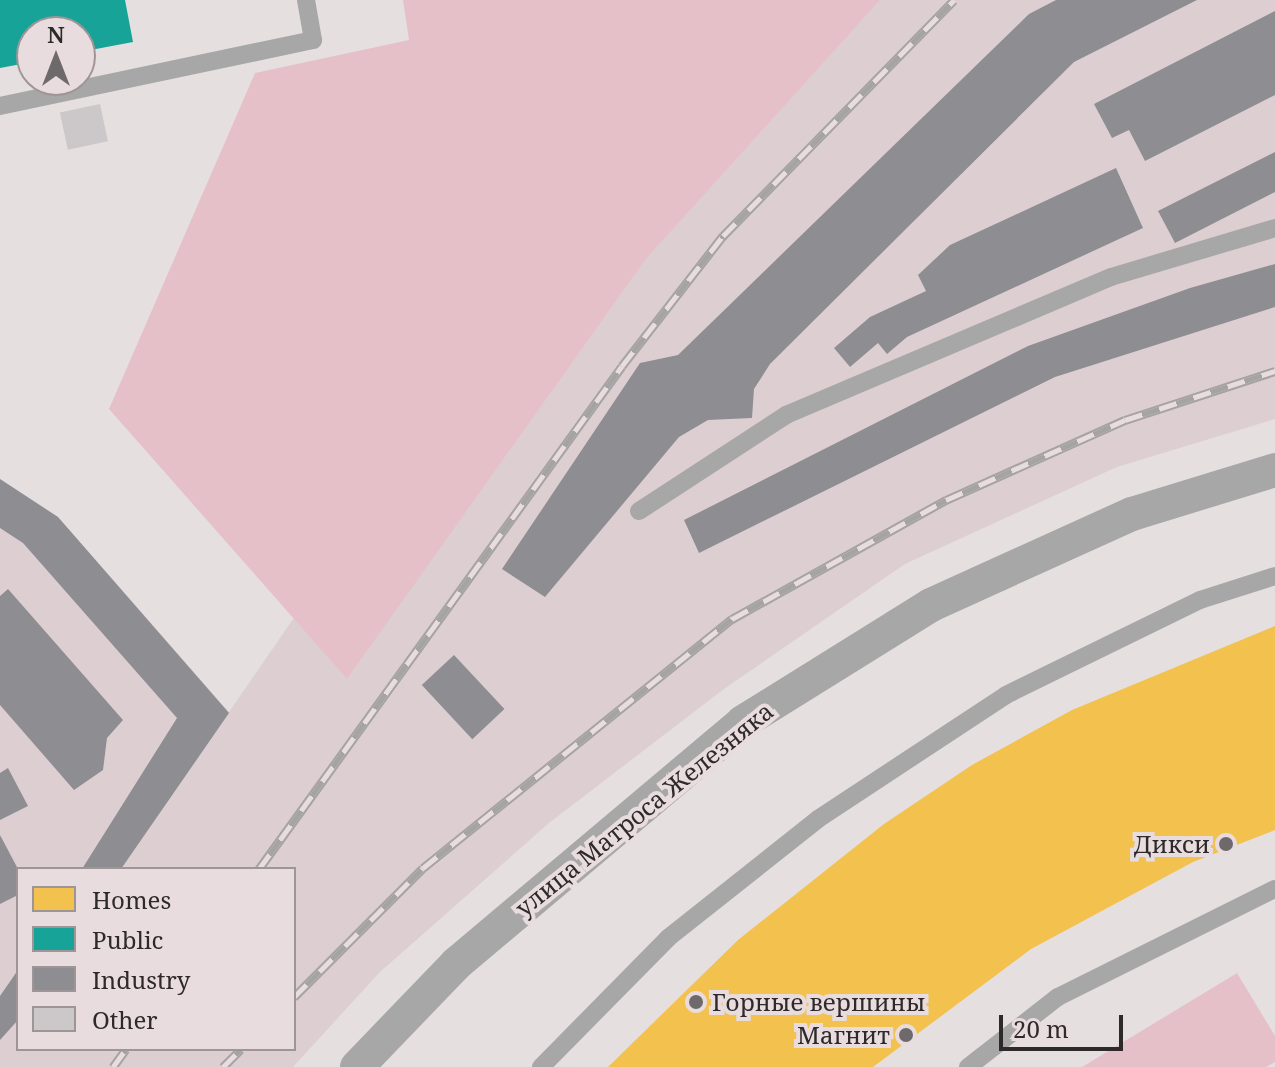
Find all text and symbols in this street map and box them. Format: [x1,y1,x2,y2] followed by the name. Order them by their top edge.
[16,16,96,96] north arrow
[47,19,65,49] text: N
[509,696,779,922] street label: улица Матроса Железняка
[1134,830,1210,858] place label: Дикси
[1217,835,1235,853] marker: Дикси
[16,867,296,1051] legend
[92,883,171,916] text: Homes
[92,923,163,956] text: Public
[92,963,190,996] text: Industry
[712,988,925,1016] place label: Горные вершины
[687,993,705,1011] marker: Горные вершины
[1003,999,1127,1049] scale bar
[92,1003,158,1036] text: Other
[1013,1012,1069,1045] text: 20 m
[797,1021,890,1049] place label: Магнит
[897,1026,915,1044] marker: Магнит

